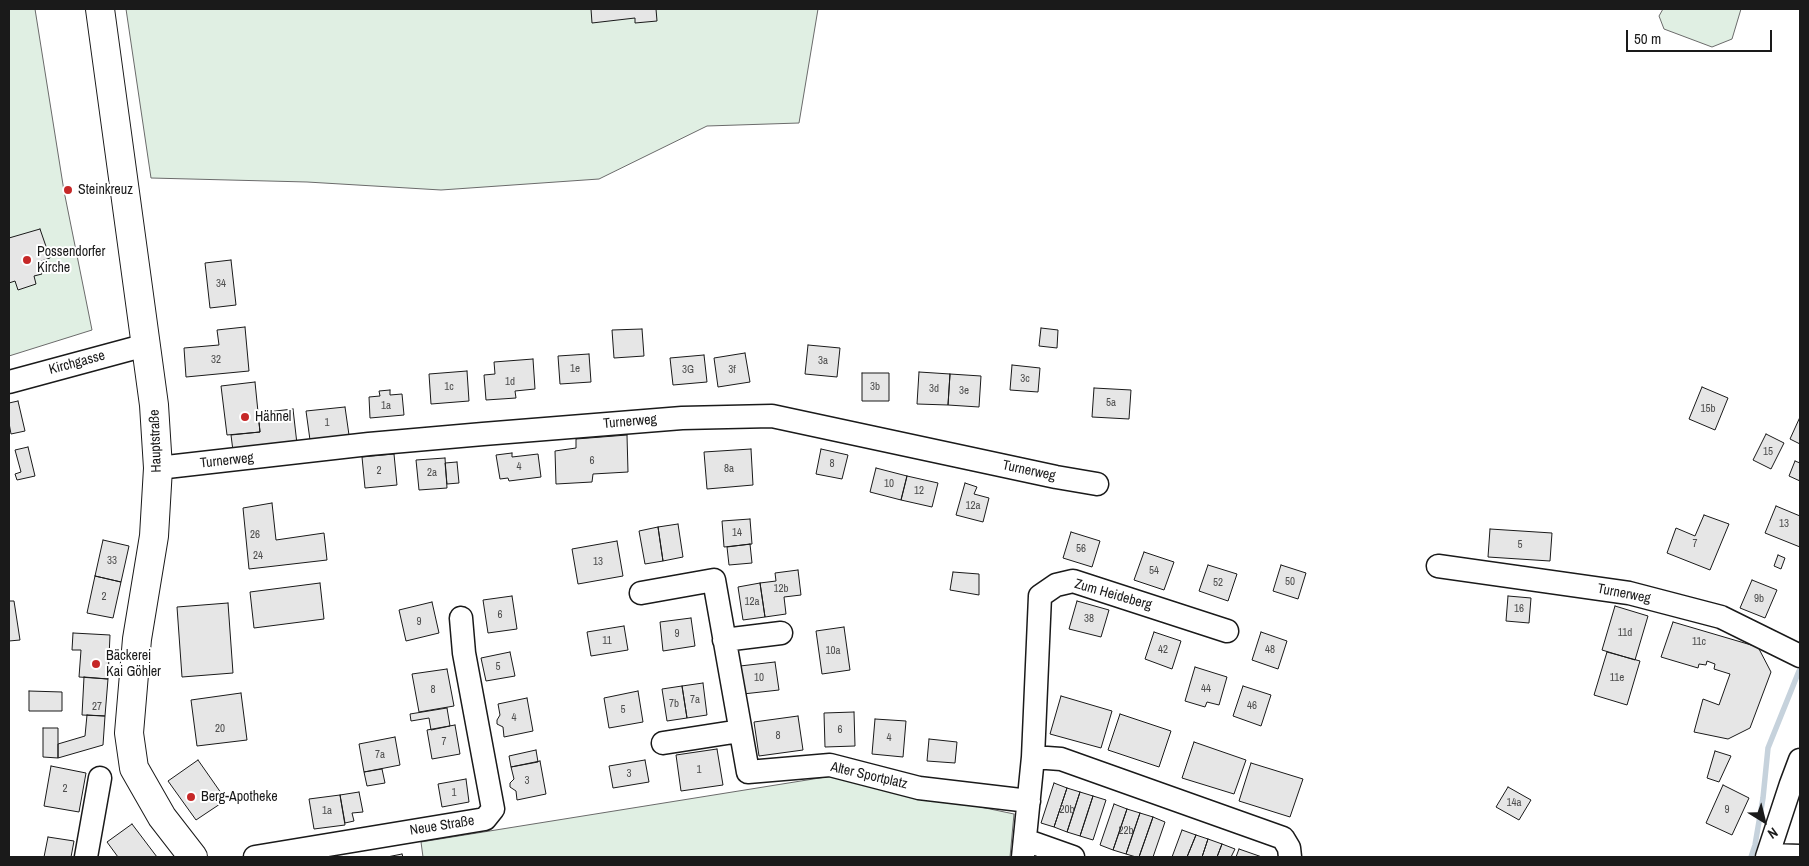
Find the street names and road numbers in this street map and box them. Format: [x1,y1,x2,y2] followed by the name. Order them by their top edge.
[47,347,107,379] street label: Kirchgasse
[147,409,165,473] street label: Hauptstraße
[602,411,658,433] street label: Turnerweg
[199,450,255,472] street label: Turnerweg
[1001,457,1057,485] street label: Turnerweg
[1072,576,1154,614] street label: Zum Heideberg
[1596,581,1652,607] street label: Turnerweg
[829,759,909,793] street label: Alter Sportplatz
[409,813,475,839] street label: Neue Straße

